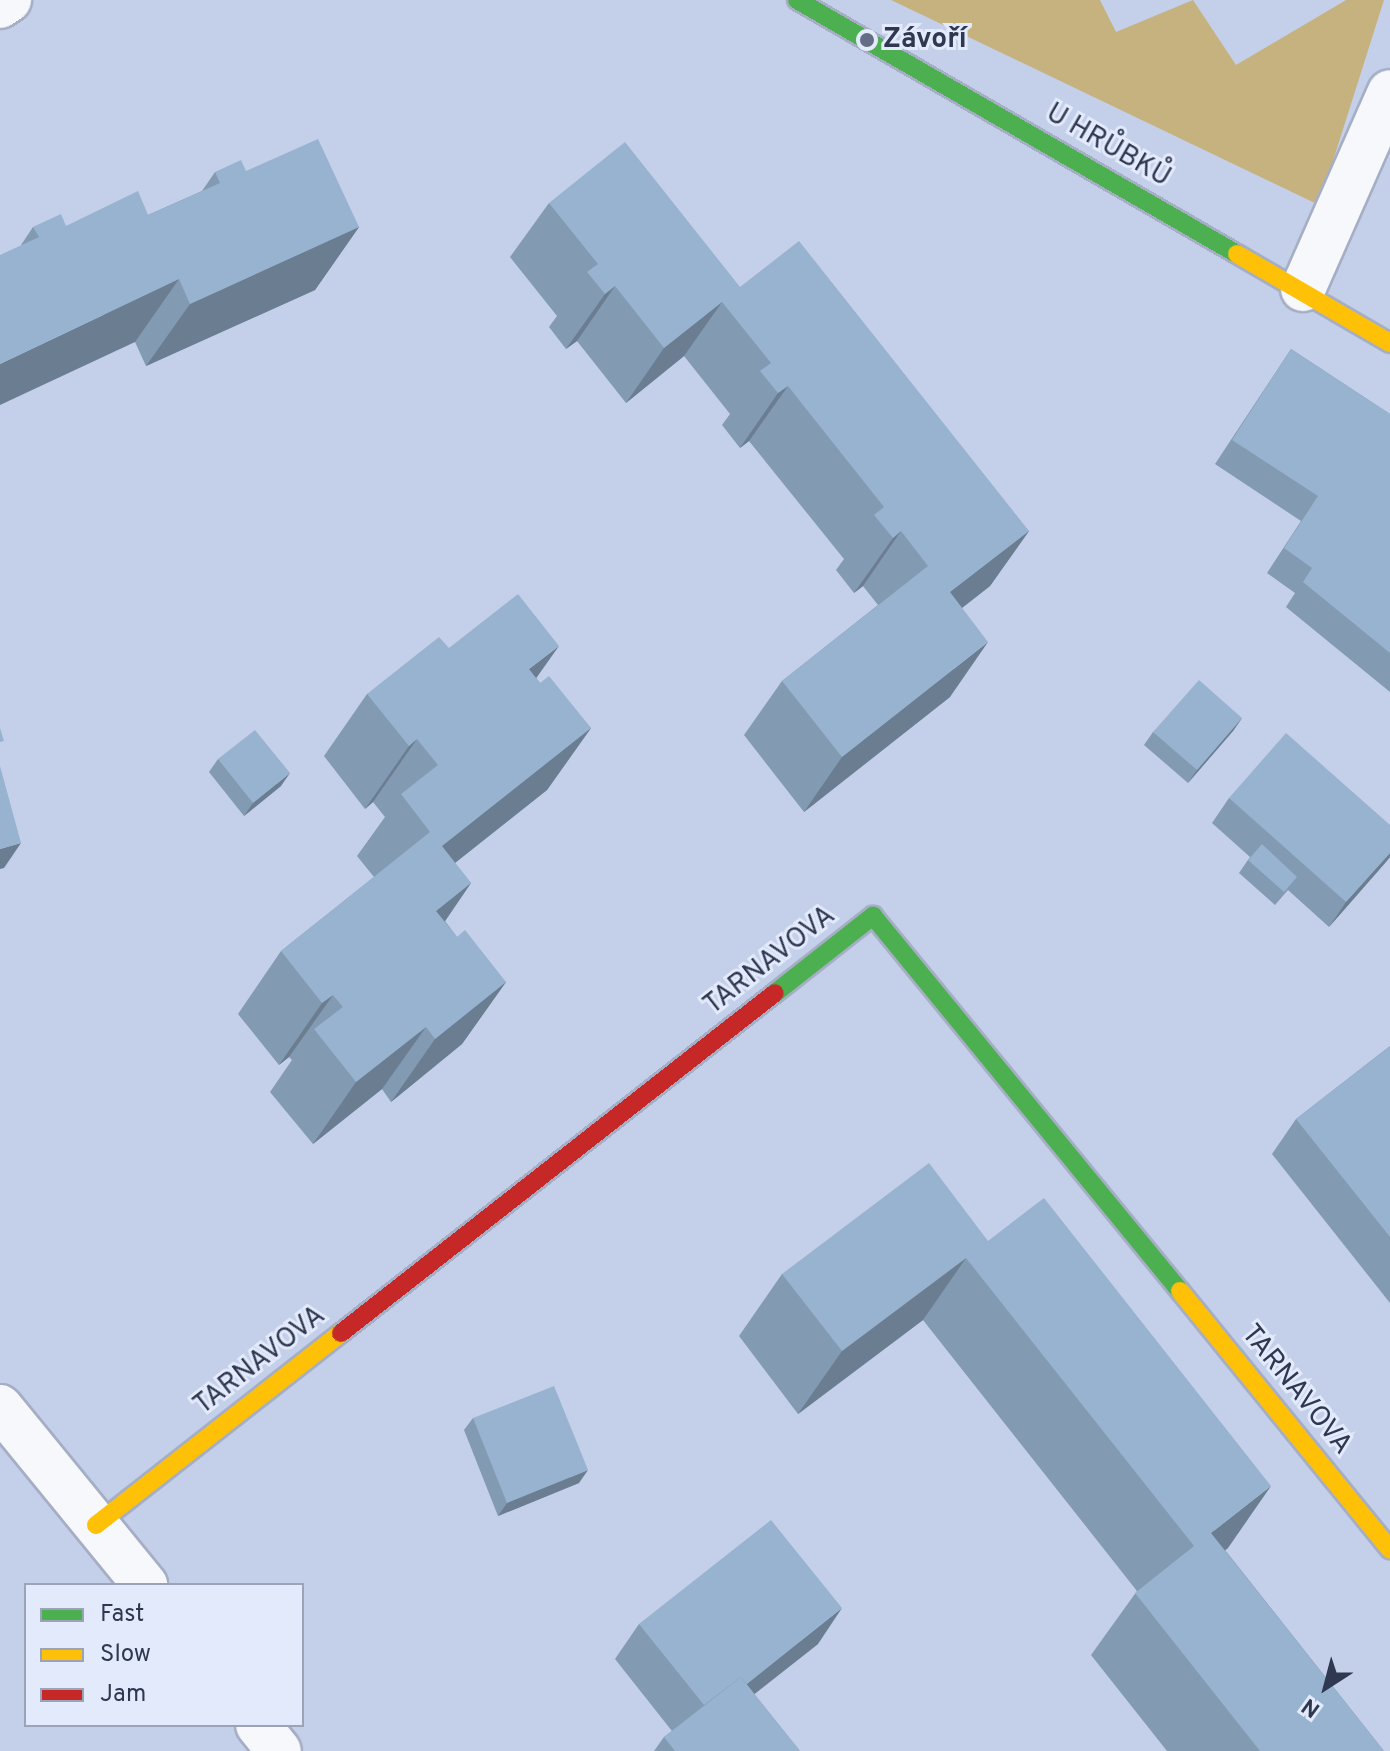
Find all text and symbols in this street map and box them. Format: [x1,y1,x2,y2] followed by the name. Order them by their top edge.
[883,23,967,57] place label: Závoří
[858,31,876,49] marker: Závoří
[1040,97,1176,195] street label: U HRŮBKŮ
[698,899,842,1023] street label: TARNAVOVA
[188,1299,332,1423] street label: TARNAVOVA
[1233,1318,1359,1462] street label: TARNAVOVA
[24,1583,304,1727] legend
[100,1600,144,1630] text: Fast
[100,1640,151,1670] text: Slow
[1286,1647,1366,1727] north arrow
[100,1680,146,1710] text: Jam
[1297,1691,1326,1722] text: N

